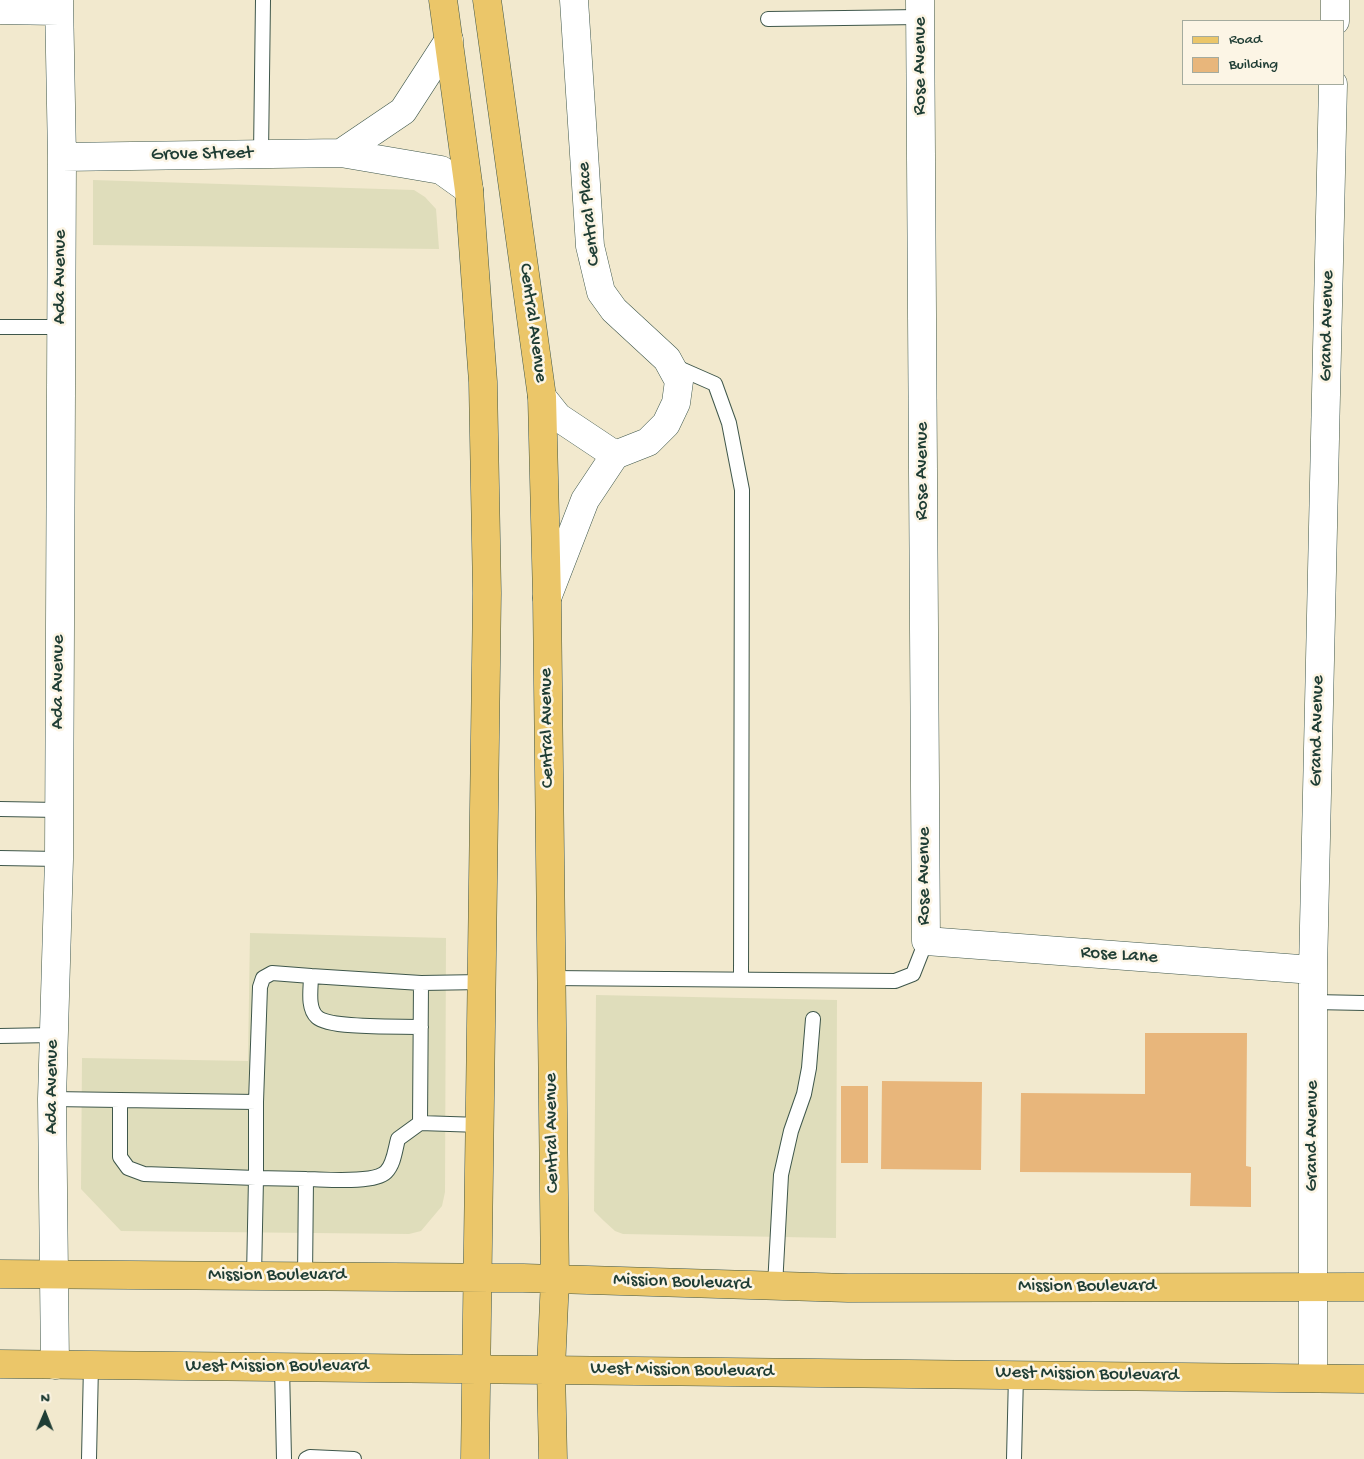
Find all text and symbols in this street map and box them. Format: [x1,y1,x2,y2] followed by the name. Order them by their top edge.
[910,17,932,115] street label: Rose Avenue
[1182,20,1344,85] legend
[1229,31,1262,49] text: Road
[1229,56,1278,74] text: Building
[151,143,253,167] street label: Grove Street
[573,161,607,267] street label: Central Place
[50,230,72,324] street label: Ada Avenue
[512,262,552,384] street label: Central Avenue
[1316,270,1340,382] street label: Grand Avenue
[912,422,934,520] street label: Rose Avenue
[48,635,70,729] street label: Ada Avenue
[536,668,560,788] street label: Central Avenue
[1306,675,1330,787] street label: Grand Avenue
[914,827,936,925] street label: Rose Avenue
[1080,942,1158,970] street label: Rose Lane
[42,1040,64,1134] street label: Ada Avenue
[541,1073,565,1193] street label: Central Avenue
[1302,1080,1324,1192] street label: Grand Avenue
[208,1265,346,1287] street label: Mission Boulevard
[613,1269,751,1297] street label: Mission Boulevard
[1018,1276,1156,1298] street label: Mission Boulevard
[185,1356,369,1378] street label: West Mission Boulevard
[590,1358,774,1384] street label: West Mission Boulevard
[995,1362,1179,1388] street label: West Mission Boulevard
[20,1389,70,1439] north arrow
[41,1390,50,1407] text: N

